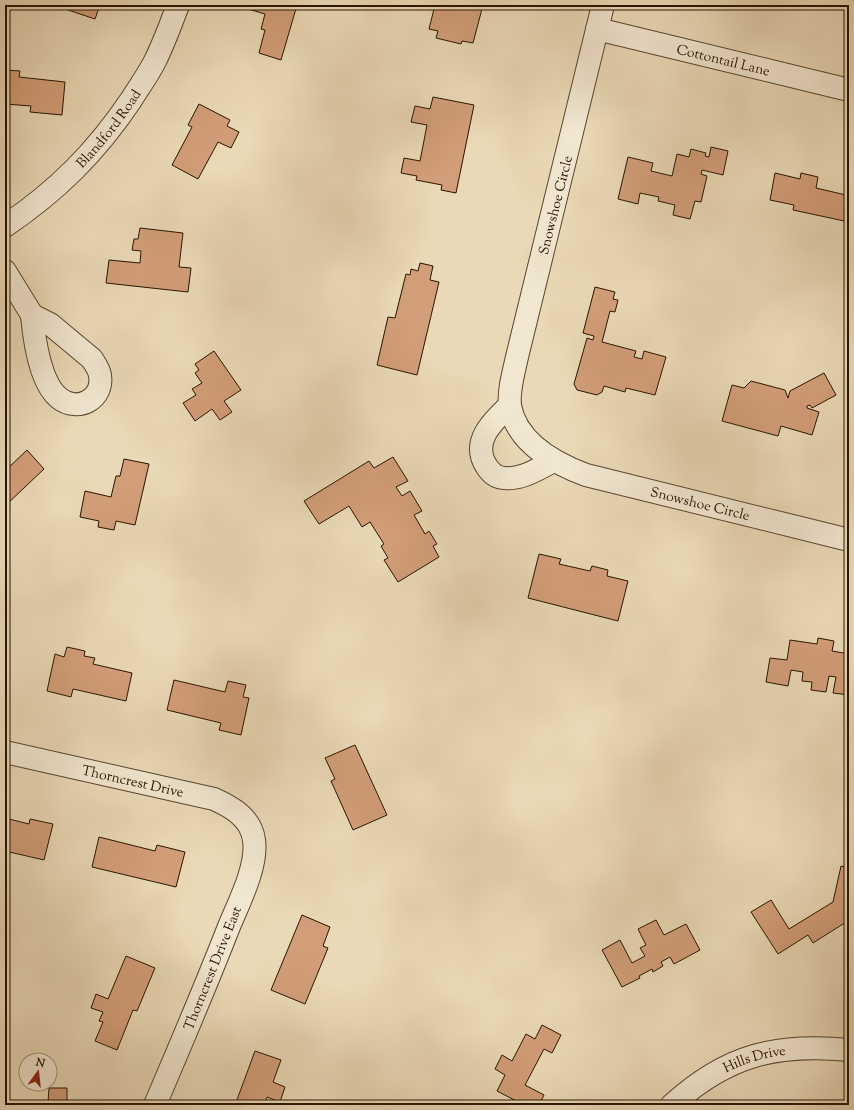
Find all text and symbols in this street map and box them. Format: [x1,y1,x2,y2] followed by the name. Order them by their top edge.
[674,41,772,82] street label: Cottontail Lane
[73,86,147,174] street label: Blandford Road
[535,154,579,257] street label: Snowshoe Circle
[648,483,752,527] street label: Snowshoe Circle
[79,762,185,804] street label: Thorncrest Drive
[180,904,248,1034] street label: Thorncrest Drive East
[720,1042,787,1079] street label: Hills Drive
[18,1052,58,1092] north arrow
[33,1054,47,1072] text: N

